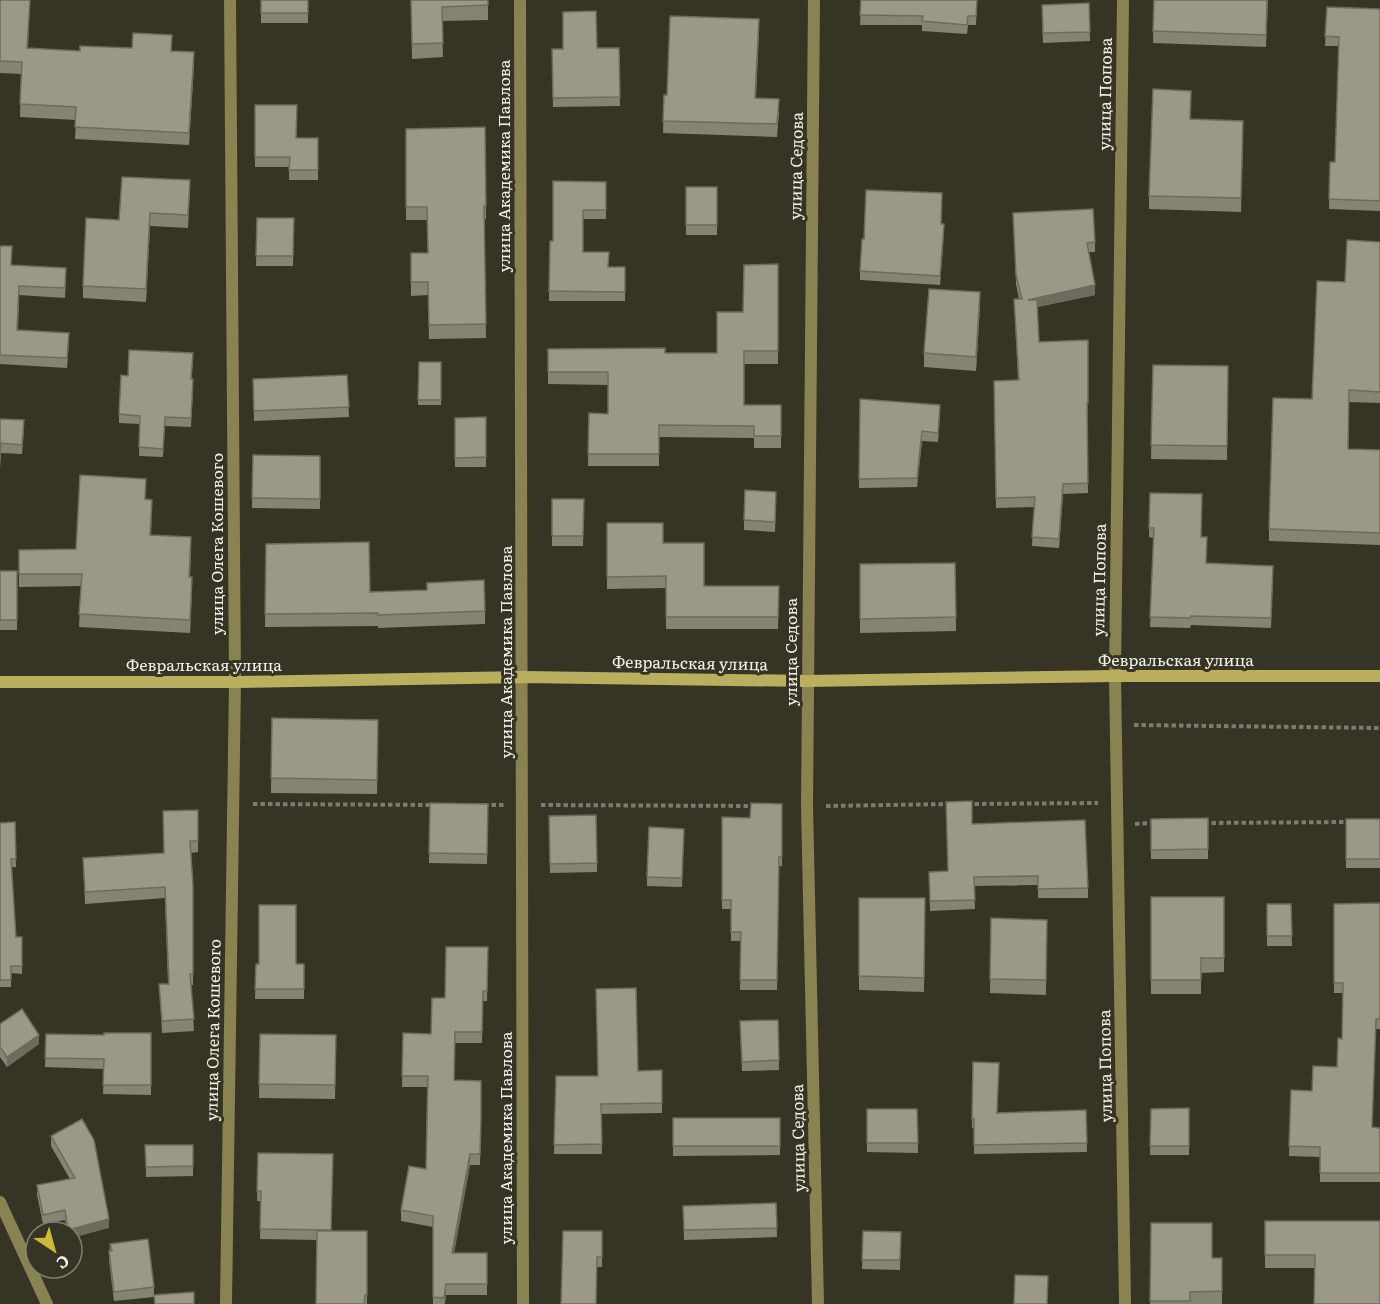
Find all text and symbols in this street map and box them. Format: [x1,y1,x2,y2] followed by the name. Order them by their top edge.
[1091,37,1117,151] street label: улица Попова
[491,59,515,272] street label: улица Академика Павлова
[782,111,808,220] street label: улица Седова
[204,453,228,635] street label: улица Олега Кошевого
[1085,523,1111,637] street label: улица Попова
[493,545,517,758] street label: улица Академика Павлова
[778,598,802,706] street label: улица Седова
[1098,647,1254,671] street label: Февральская улица
[612,649,769,675] street label: Февральская улица
[126,652,282,676] street label: Февральская улица
[198,939,226,1121] street label: улица Олега Кошевого
[1091,1009,1117,1123] street label: улица Попова
[493,1031,517,1244] street label: улица Академика Павлова
[784,1083,810,1192] street label: улица Седова
[24,1220,84,1280] north arrow
[52,1250,75,1276] text: С

